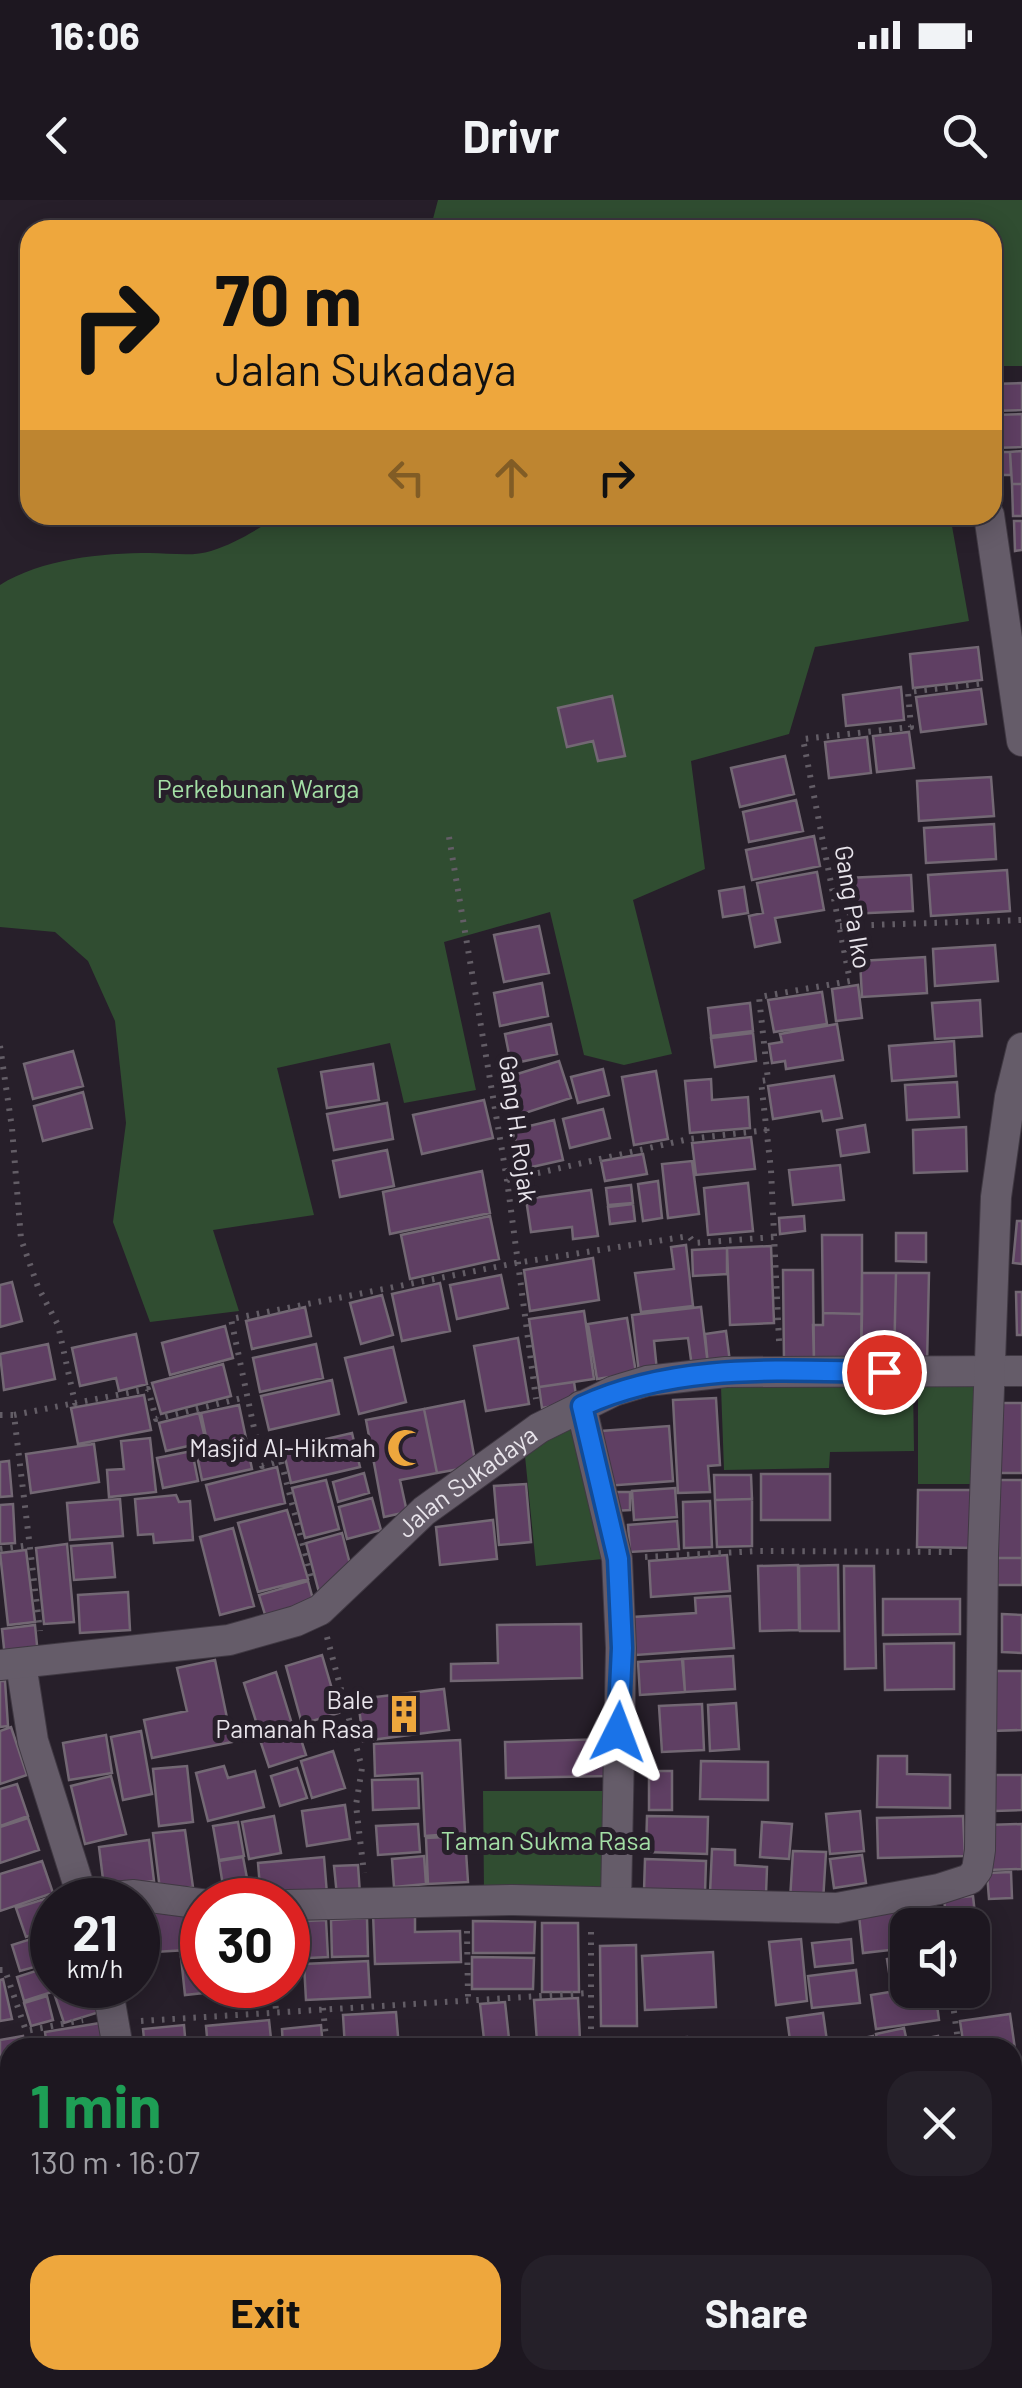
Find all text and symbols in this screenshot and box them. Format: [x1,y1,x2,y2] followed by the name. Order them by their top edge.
[50,12,140,58] text: 16:06
[30,108,85,163] icon: back
[462,108,560,162] text: Drivr
[937,108,992,163] icon: search
[215,256,362,340] text: 70 m
[50,260,180,390] icon: right
[215,341,517,395] text: Jalan Sukadaya
[379,450,434,505] icon: left
[484,450,539,505] icon: ahead
[589,450,644,505] icon: right
[157,773,359,803] park label: Perkebunan Warga
[829,843,879,971] street label: Gang Pa Iko
[494,1053,544,1204] street label: Gang H. Rojak
[842,1330,927,1415] pin
[857,1345,912,1400] icon: arrive
[390,1419,542,1543] street label: Jalan Sukadaya
[385,1427,427,1469] mosque icon: Masjid Al-Hikmah
[189,1432,376,1462] place label: Masjid Al-Hikmah
[566,1680,670,1784] position arrow
[215,1684,374,1743] place label: Bale Pamanah Rasa
[383,1693,425,1735] building icon: Bale Pamanah Rasa
[441,1825,651,1855] park label: Taman Sukma Rasa
[180,1878,310,2008] speed limit sign: 30
[72,1901,118,1961] text: 21
[890,1908,990,2008] map controls
[890,1908,990,2008] button: sound
[67,1953,123,1983] text: km/h
[30,2068,161,2140] text: 1 min
[887,2071,992,2176] button: close
[30,2142,200,2180] text: 130 m · 16:07
[30,2255,501,2370] button: Exit
[521,2255,992,2370] button: Share

